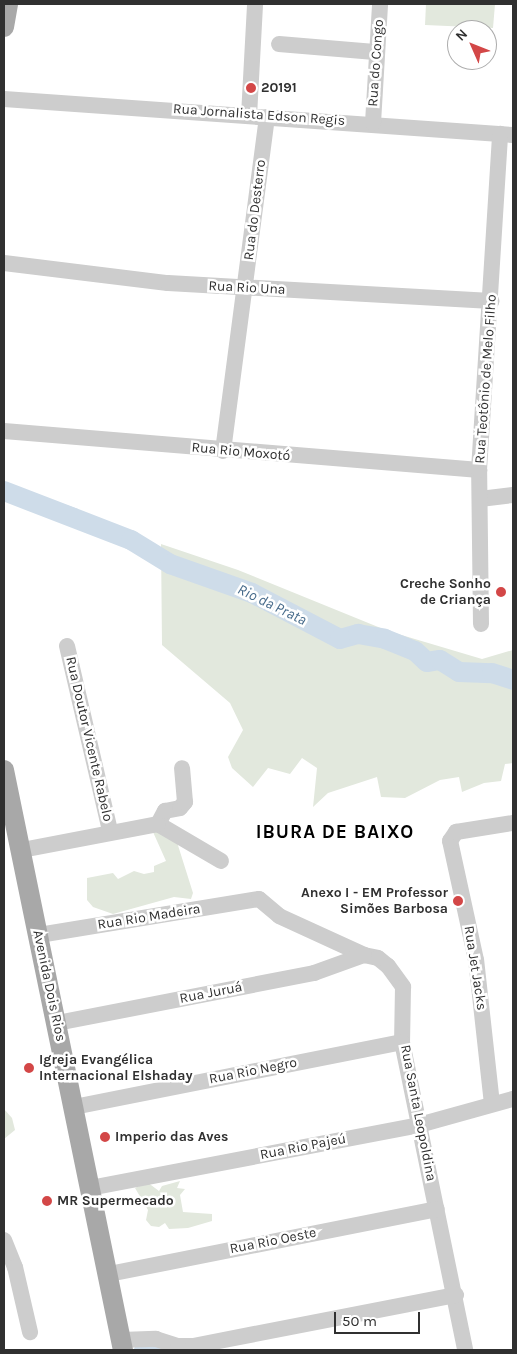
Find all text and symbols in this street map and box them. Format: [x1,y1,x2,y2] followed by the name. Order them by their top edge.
[365,19,387,107] street label: Rua do Congo
[447,20,497,70] north arrow
[452,25,471,44] text: N
[261,80,297,96] place label: 20191
[245,82,257,94] marker: 20191
[172,101,346,129] street label: Rua Jornalista Edson Regis
[240,159,270,261] street label: Rua do Desterro
[208,278,286,298] street label: Rua Rio Una
[472,294,500,464] street label: Rua Teotônio de Melo Filho
[191,439,291,465] street label: Rua Rio Moxotó
[400,576,491,608] place label: Creche Sonho de Criança
[235,581,309,629] water label: Rio da Prata
[495,586,507,598] marker: Creche Sonho de Criança
[62,655,116,823] street label: Rua Doutor Vicente Rabelo
[254,822,416,844] district label: IBURA DE BAIXO
[301,885,448,918] place label: Anexo I - EM Professor Simões Barbosa
[452,895,464,907] marker: Anexo I - EM Professor Simões Barbosa
[96,901,202,933] street label: Rua Rio Madeira
[460,925,490,1011] street label: Rua Jet Jacks
[29,929,69,1043] street label: Avenida Dois Rios
[178,979,244,1007] street label: Rua Juruá
[397,1043,439,1183] street label: Rua Santa Leopoldina
[39,1052,193,1084] place label: Igreja Evangélica Internacional Elshaday
[208,1054,298,1088] street label: Rua Rio Negro
[23,1062,35,1074] marker: Igreja Evangélica Internacional Elshaday
[115,1129,228,1145] place label: Imperio das Aves
[259,1130,347,1164] street label: Rua Rio Pajeú
[99,1131,111,1143] marker: Imperio das Aves
[57,1193,174,1209] place label: MR Supermecado
[41,1195,53,1207] marker: MR Supermecado
[228,1224,318,1258] street label: Rua Rio Oeste
[337,1302,423,1334] scale bar
[342,1312,377,1330] text: 50 m

